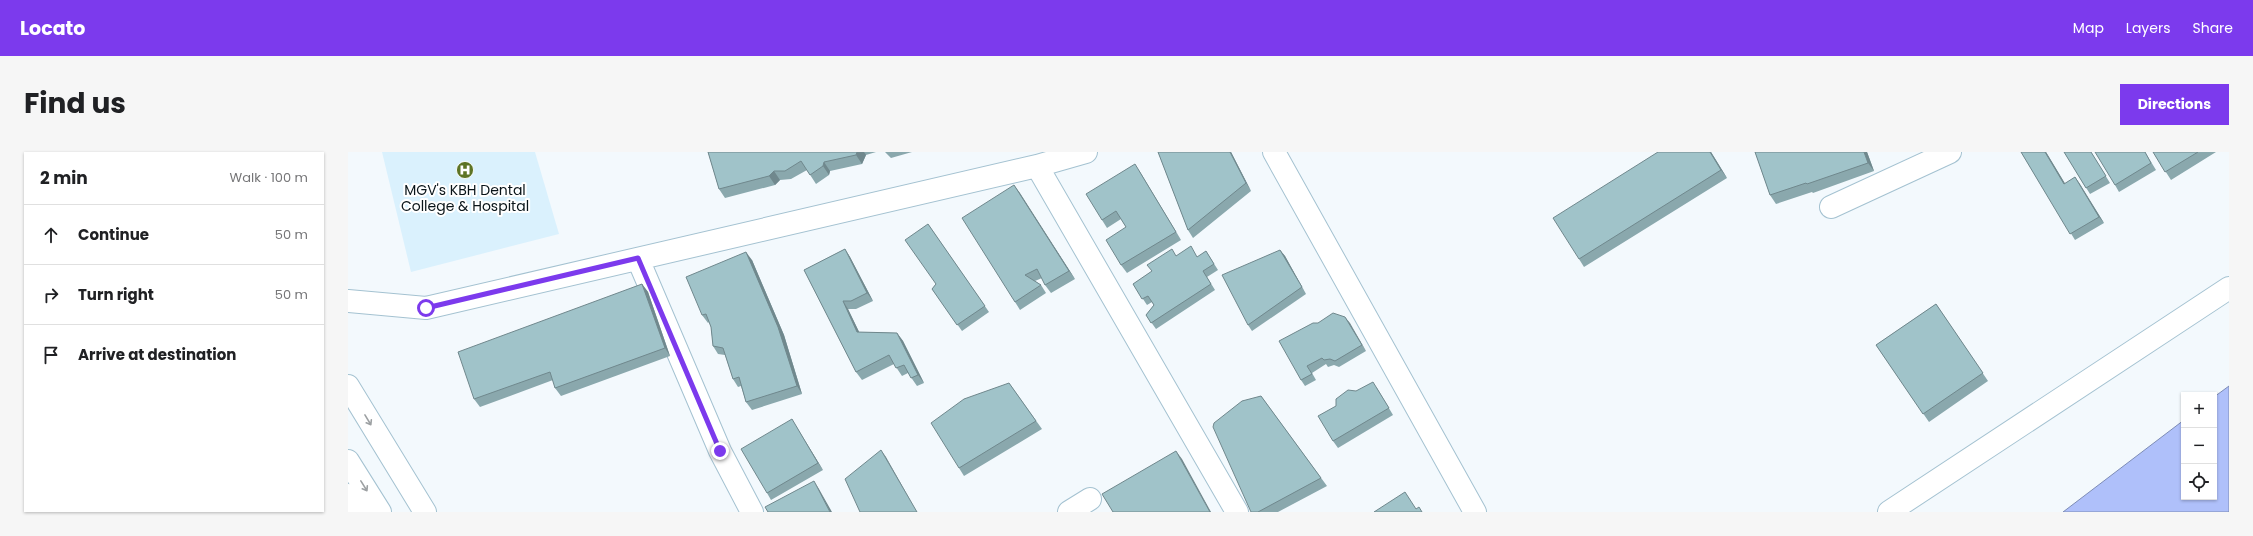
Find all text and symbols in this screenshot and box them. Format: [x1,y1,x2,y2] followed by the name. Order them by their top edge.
[20,15,85,42] text: Locato
[2073,18,2104,38] text: Map
[2126,18,2170,38] text: Layers
[2192,18,2233,38] text: Share
[24,84,126,123] text: Find us
[2120,84,2229,125] button: Directions
[455,160,475,180] hospital icon: MGV's KBH Dental College & Hospital
[40,166,88,190] text: 2 min
[230,168,308,187] text: Walk · 100 m
[401,180,529,216] place label: MGV's KBH Dental College & Hospital
[40,224,62,246] icon: ahead
[78,224,149,245] text: Continue
[275,225,308,244] text: 50 m
[40,284,62,306] icon: right
[78,284,154,305] text: Turn right
[275,285,308,304] text: 50 m
[417,299,435,317] route start
[40,344,62,366] icon: arrive
[78,344,236,365] text: Arrive at destination
[2181,392,2217,500] map controls
[2181,392,2217,428] button: +
[364,414,372,425] one-way arrow
[2181,428,2217,464] button: −
[711,442,729,460] route end
[2181,464,2217,500] button: locate
[360,481,368,492] one-way arrow

